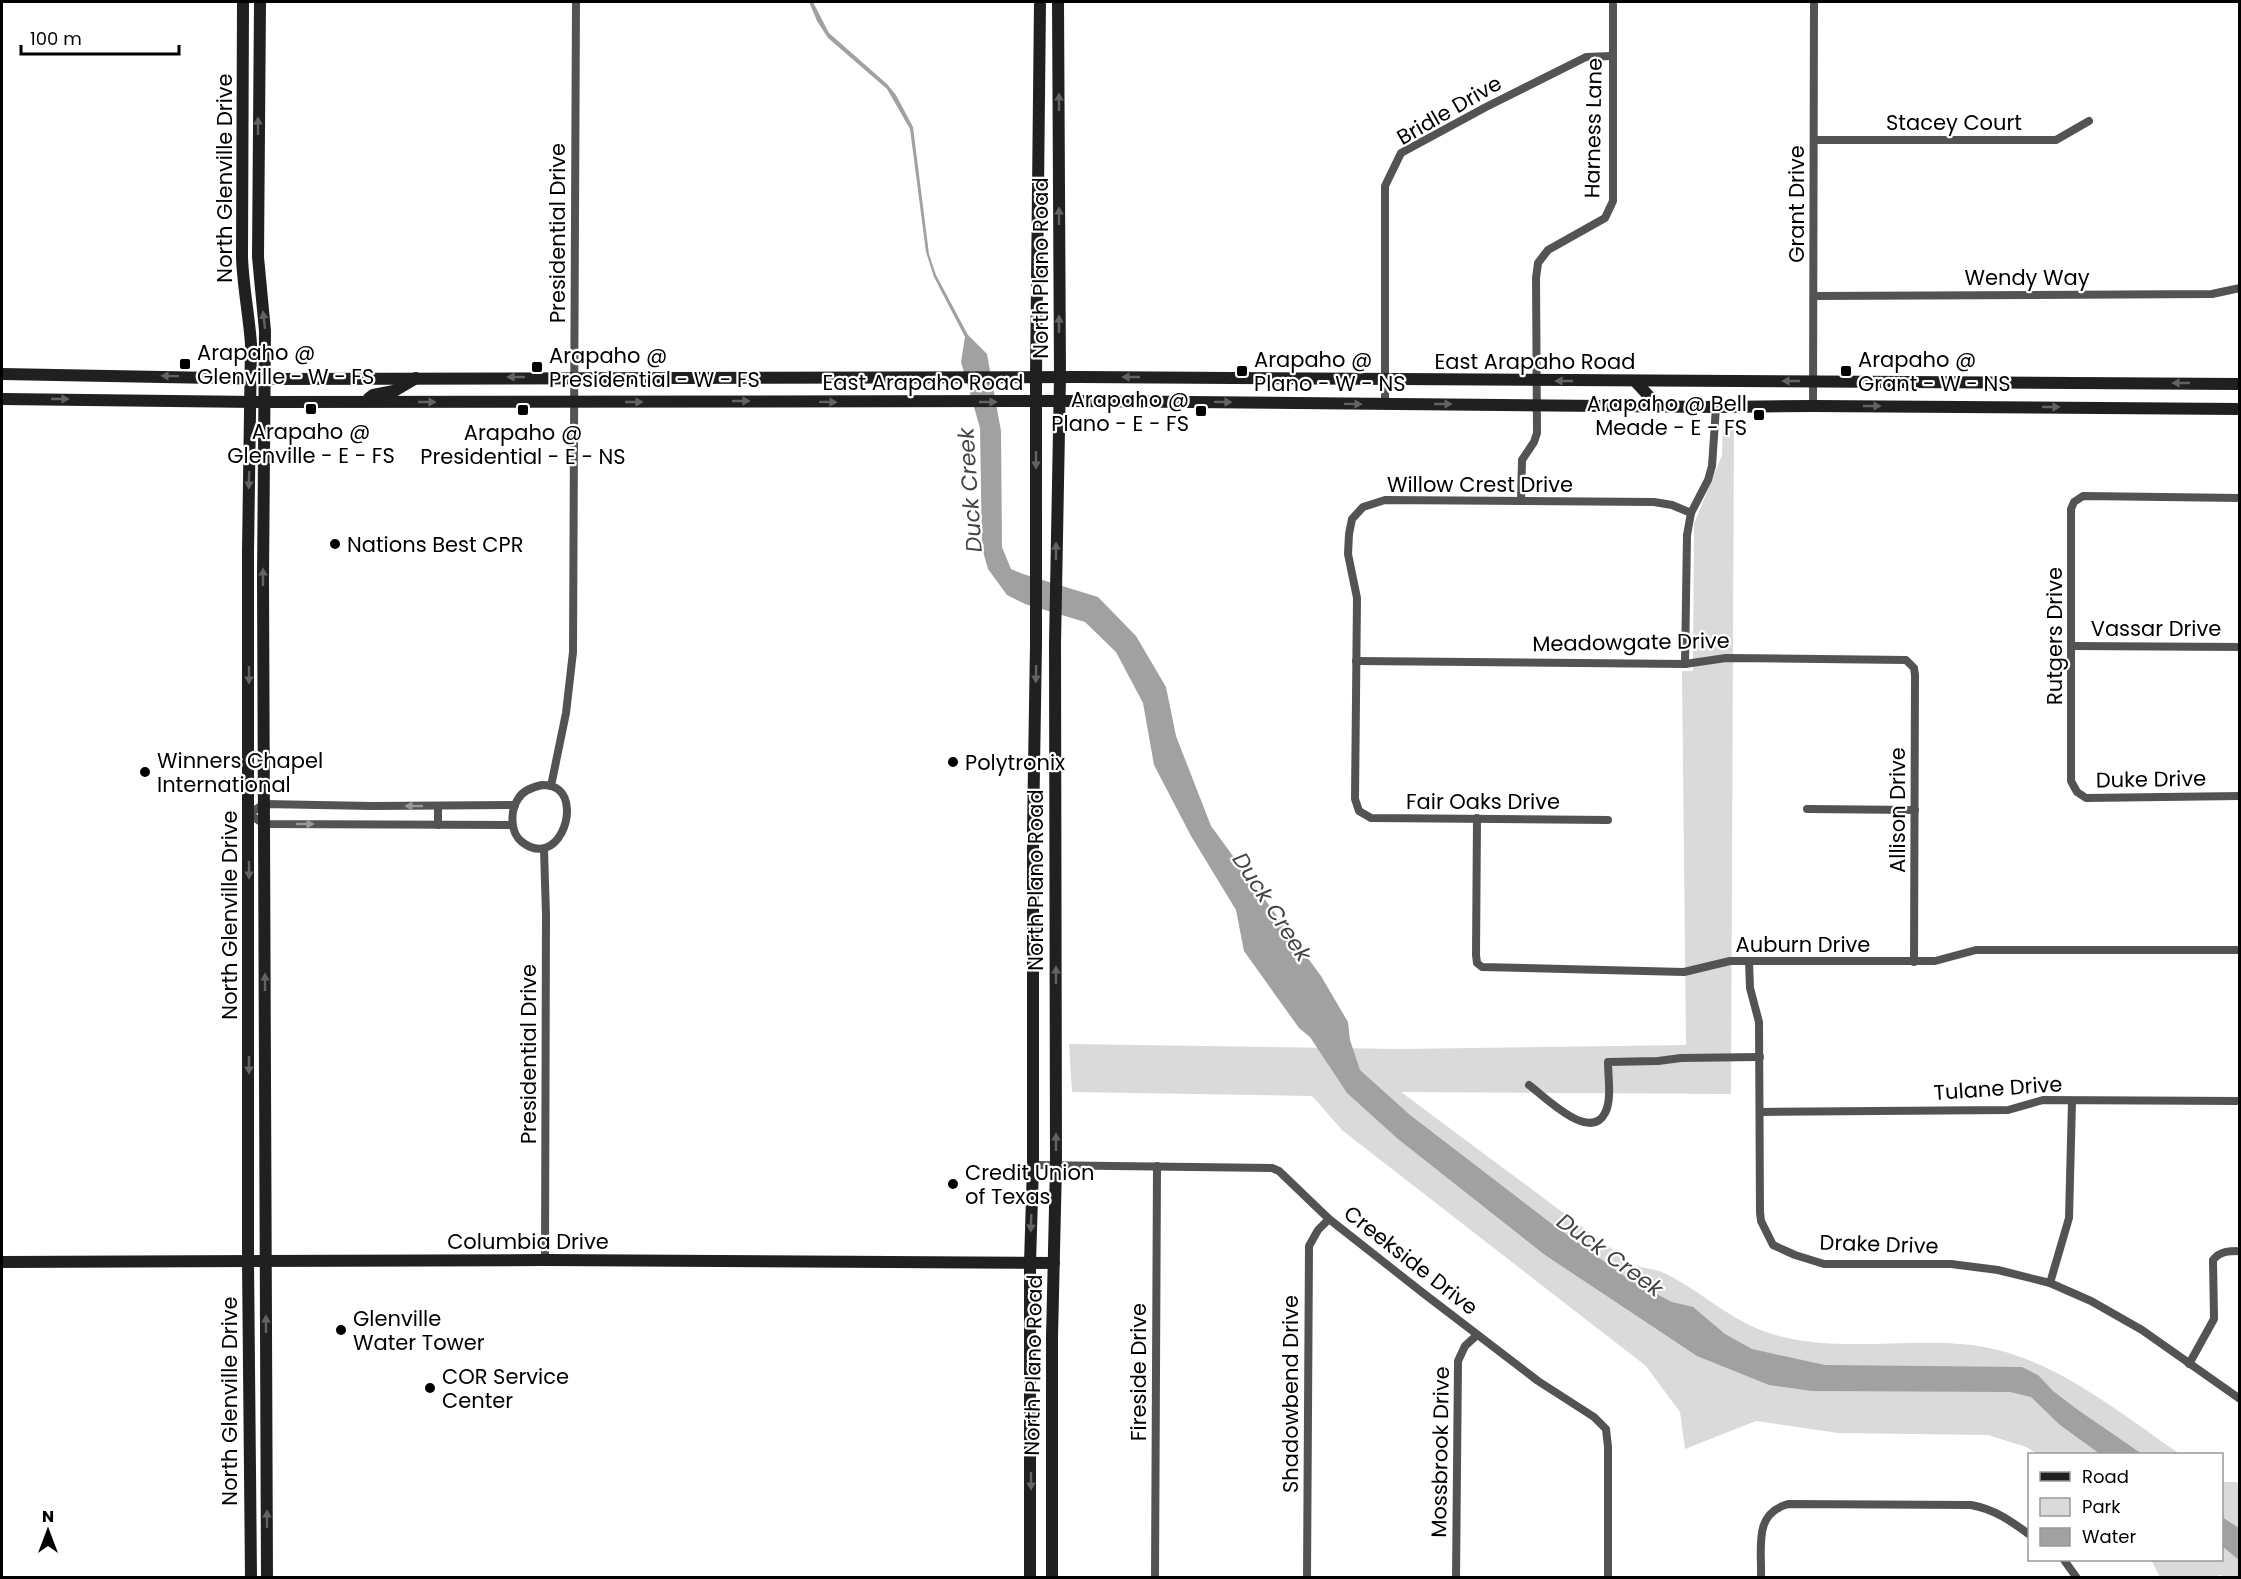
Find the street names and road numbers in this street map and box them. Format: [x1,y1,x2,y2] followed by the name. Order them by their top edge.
[1577,58,1609,198] street label: Harness Lane
[1391,68,1507,152] street label: Bridle Drive
[210,73,239,283] street label: North Glenville Drive
[1886,108,2022,137] street label: Stacey Court
[543,143,572,323] street label: Presidential Drive
[1782,145,1811,263] street label: Grant Drive
[1026,177,1055,359] street label: North Plano Road
[1964,263,2090,292] street label: Wendy Way
[1435,347,1635,376] street label: East Arapaho Road
[823,368,1023,397] street label: East Arapaho Road
[1387,470,1573,499] street label: Willow Crest Drive
[2040,567,2069,705] street label: Rutgers Drive
[2091,614,2221,643] street label: Vassar Drive
[1532,626,1730,658] street label: Meadowgate Drive
[1883,747,1912,873] street label: Allison Drive
[2096,764,2206,794] street label: Duke Drive
[1406,787,1560,816] street label: Fair Oaks Drive
[1021,789,1050,971] street label: North Plano Road
[215,810,244,1020] street label: North Glenville Drive
[1736,930,1870,959] street label: Auburn Drive
[514,964,543,1144] street label: Presidential Drive
[1933,1069,2063,1107] street label: Tulane Drive
[1338,1199,1484,1321] street label: Creekside Drive
[447,1227,609,1256] street label: Columbia Drive
[1819,1227,1939,1261] street label: Drake Drive
[1017,1274,1049,1456] street label: North Plano Road
[1276,1295,1305,1493] street label: Shadowbend Drive
[215,1296,244,1506] street label: North Glenville Drive
[1124,1303,1153,1441] street label: Fireside Drive
[1424,1366,1456,1538] street label: Mossbrook Drive

